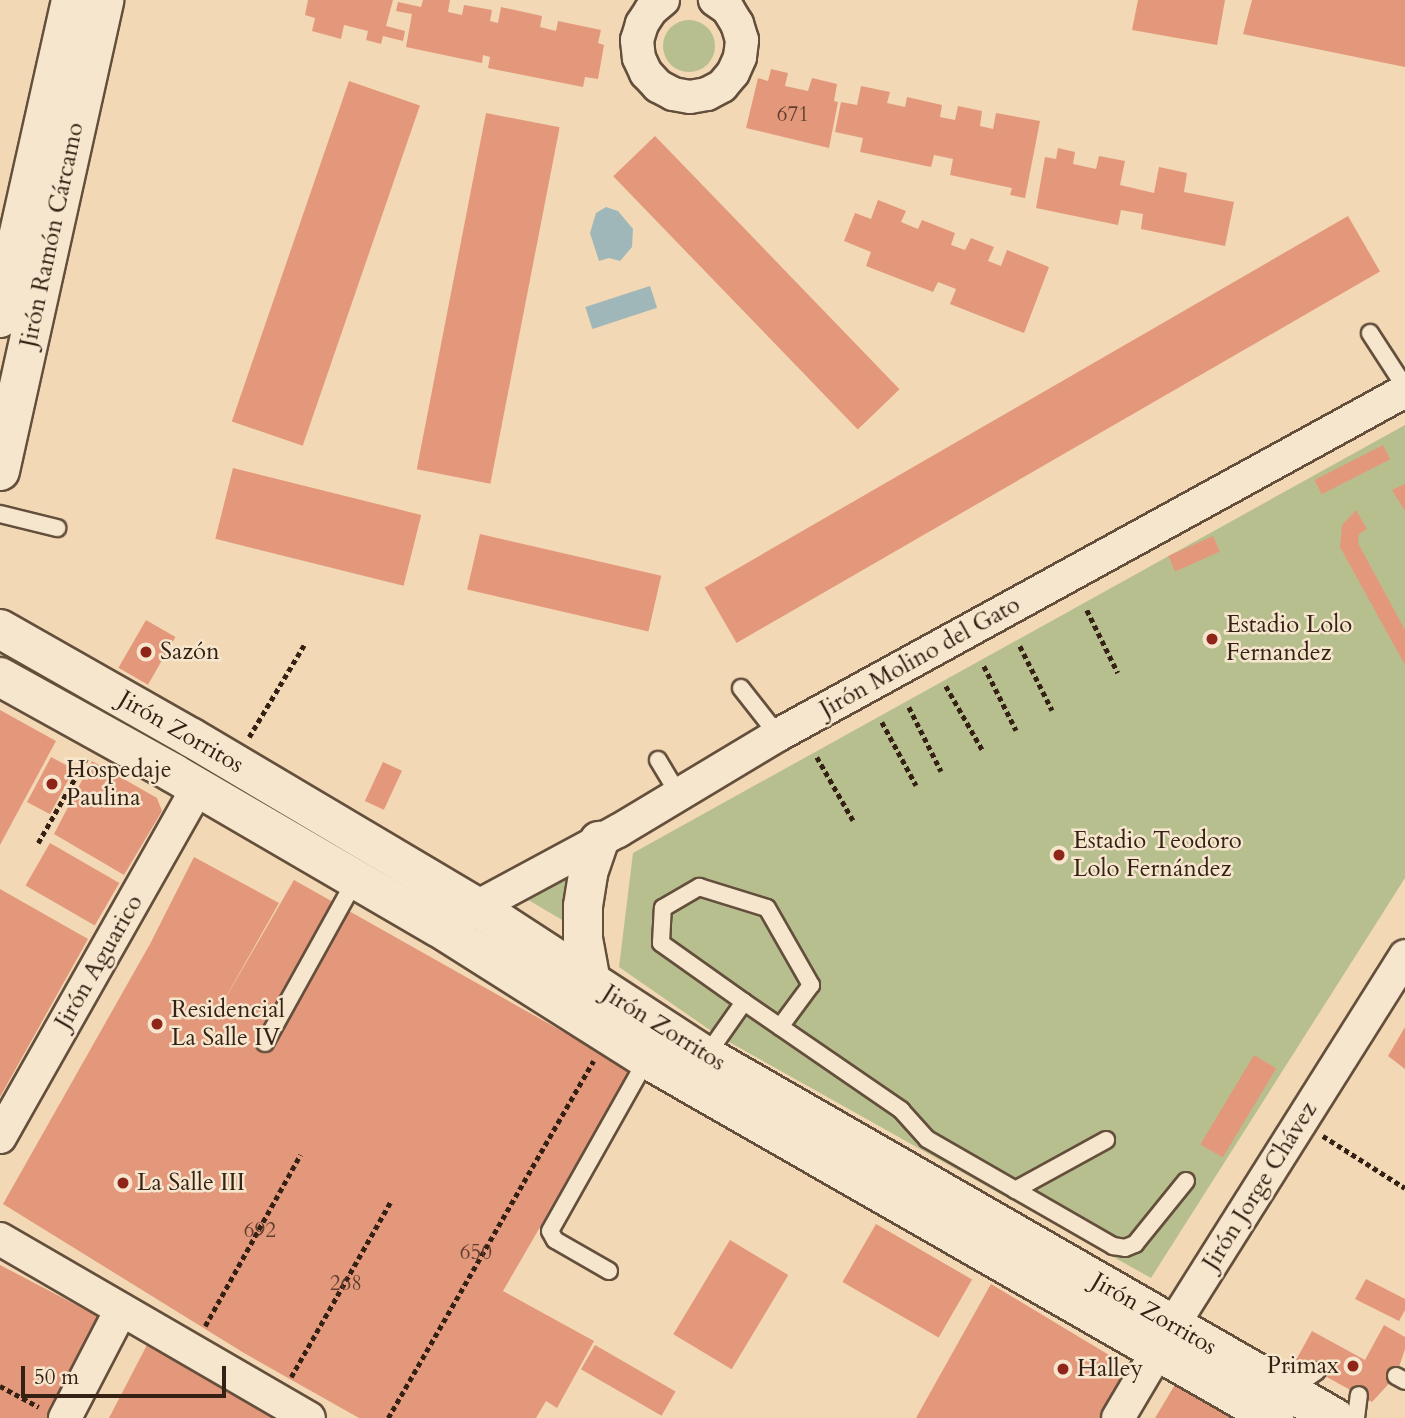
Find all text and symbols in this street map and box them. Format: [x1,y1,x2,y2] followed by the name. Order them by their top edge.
[777,102,809,128] house number: 671
[14,120,90,350] street label: Jirón Ramón Cárcamo
[815,590,1025,724] street label: Jirón Molino del Gato
[1226,611,1352,667] place label: Estadio Lolo Fernandez
[1204,631,1220,647] marker: Estadio Lolo Fernandez
[160,638,220,666] place label: Sazón
[138,644,154,660] marker: Sazón
[113,685,249,779] street label: Jirón Zorritos
[66,756,172,812] place label: Hospedaje Paulina
[44,776,60,792] marker: Hospedaje Paulina
[1073,827,1242,883] place label: Estadio Teodoro Lolo Fernández
[1051,847,1067,863] marker: Estadio Teodoro Lolo Fernández
[49,890,149,1034] street label: Jirón Aguarico
[597,979,731,1077] street label: Jirón Zorritos
[171,996,285,1052] place label: Residencial La Salle IV
[149,1016,165,1032] marker: Residencial La Salle IV
[1197,1097,1323,1275] street label: Jirón Jorge Chávez
[137,1169,245,1197] place label: La Salle III
[115,1175,131,1191] marker: La Salle III
[244,1218,276,1244] house number: 692
[460,1240,492,1266] house number: 650
[1086,1267,1222,1361] street label: Jirón Zorritos
[330,1271,362,1297] house number: 268
[24,1352,229,1396] scale bar
[1267,1352,1339,1380] place label: Primax
[1077,1355,1143,1383] place label: Halley
[1345,1358,1361,1374] marker: Primax
[1055,1361,1071,1377] marker: Halley
[34,1363,79,1392] text: 50 m

